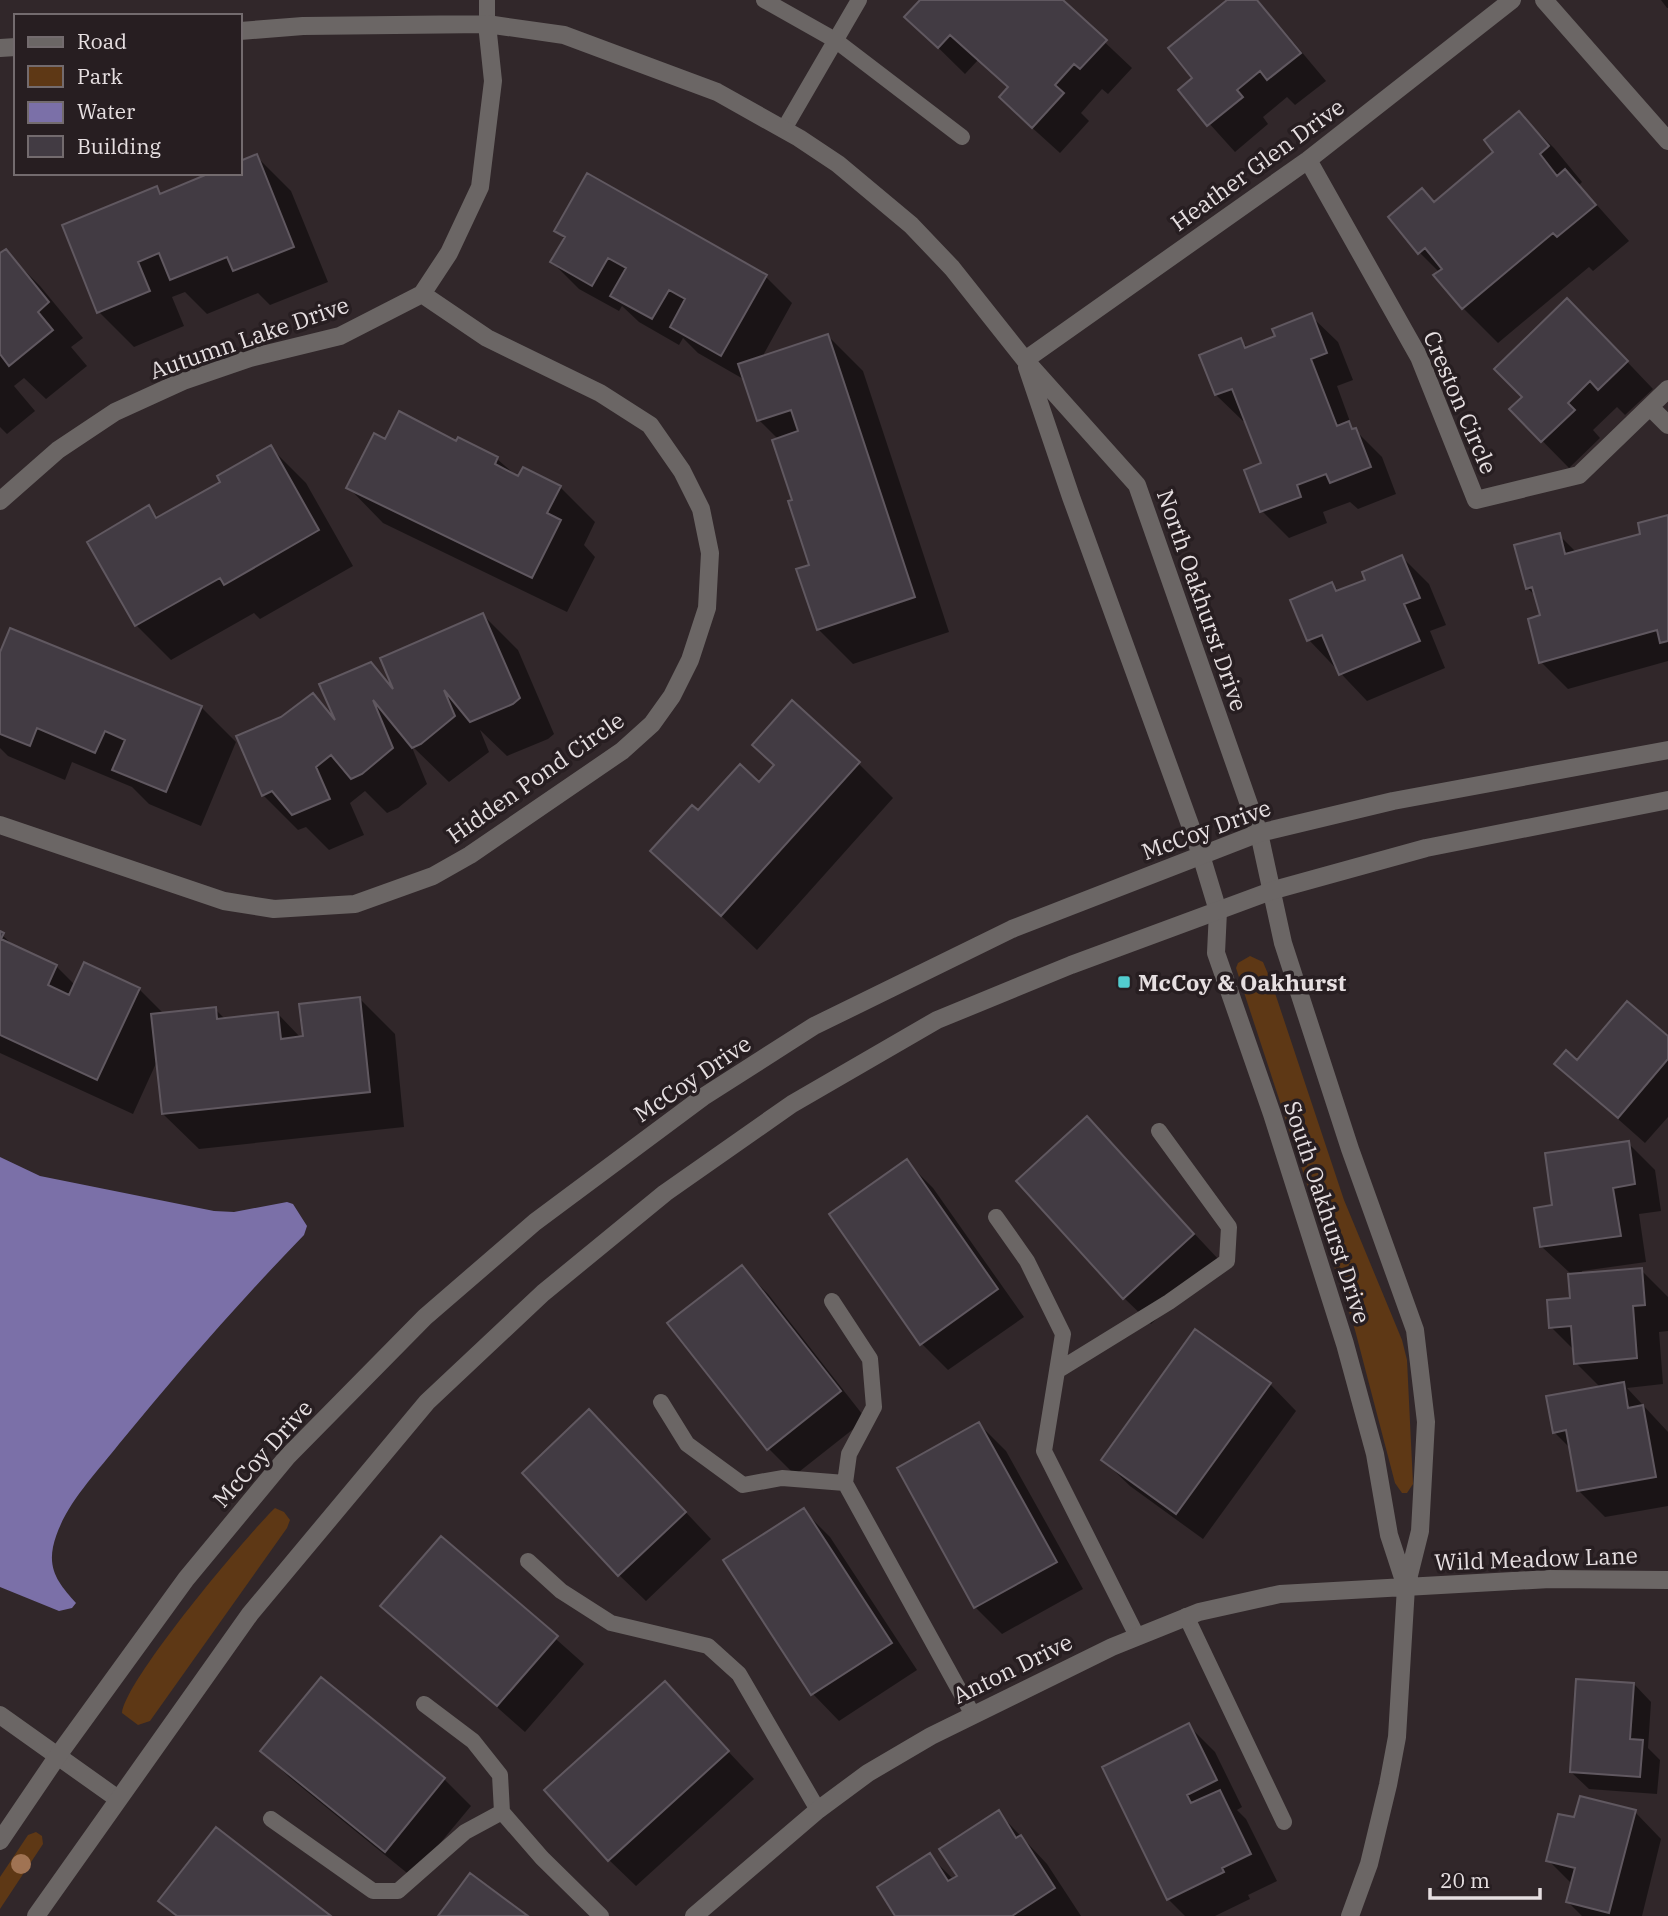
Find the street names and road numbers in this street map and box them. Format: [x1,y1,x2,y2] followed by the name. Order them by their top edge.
[1164,91,1350,237] street label: Heather Glen Drive
[145,289,353,385] street label: Autumn Lake Drive
[1417,326,1505,478] street label: Creston Circle
[1151,485,1255,715] street label: North Oakhurst Drive
[440,704,630,850] street label: Hidden Pond Circle
[1137,792,1275,866] street label: McCoy Drive
[628,1028,756,1128] street label: McCoy Drive
[1278,1097,1378,1327] street label: South Oakhurst Drive
[206,1393,318,1513] street label: McCoy Drive
[1434,1539,1638,1577] street label: Wild Meadow Lane
[947,1626,1077,1710] street label: Anton Drive

